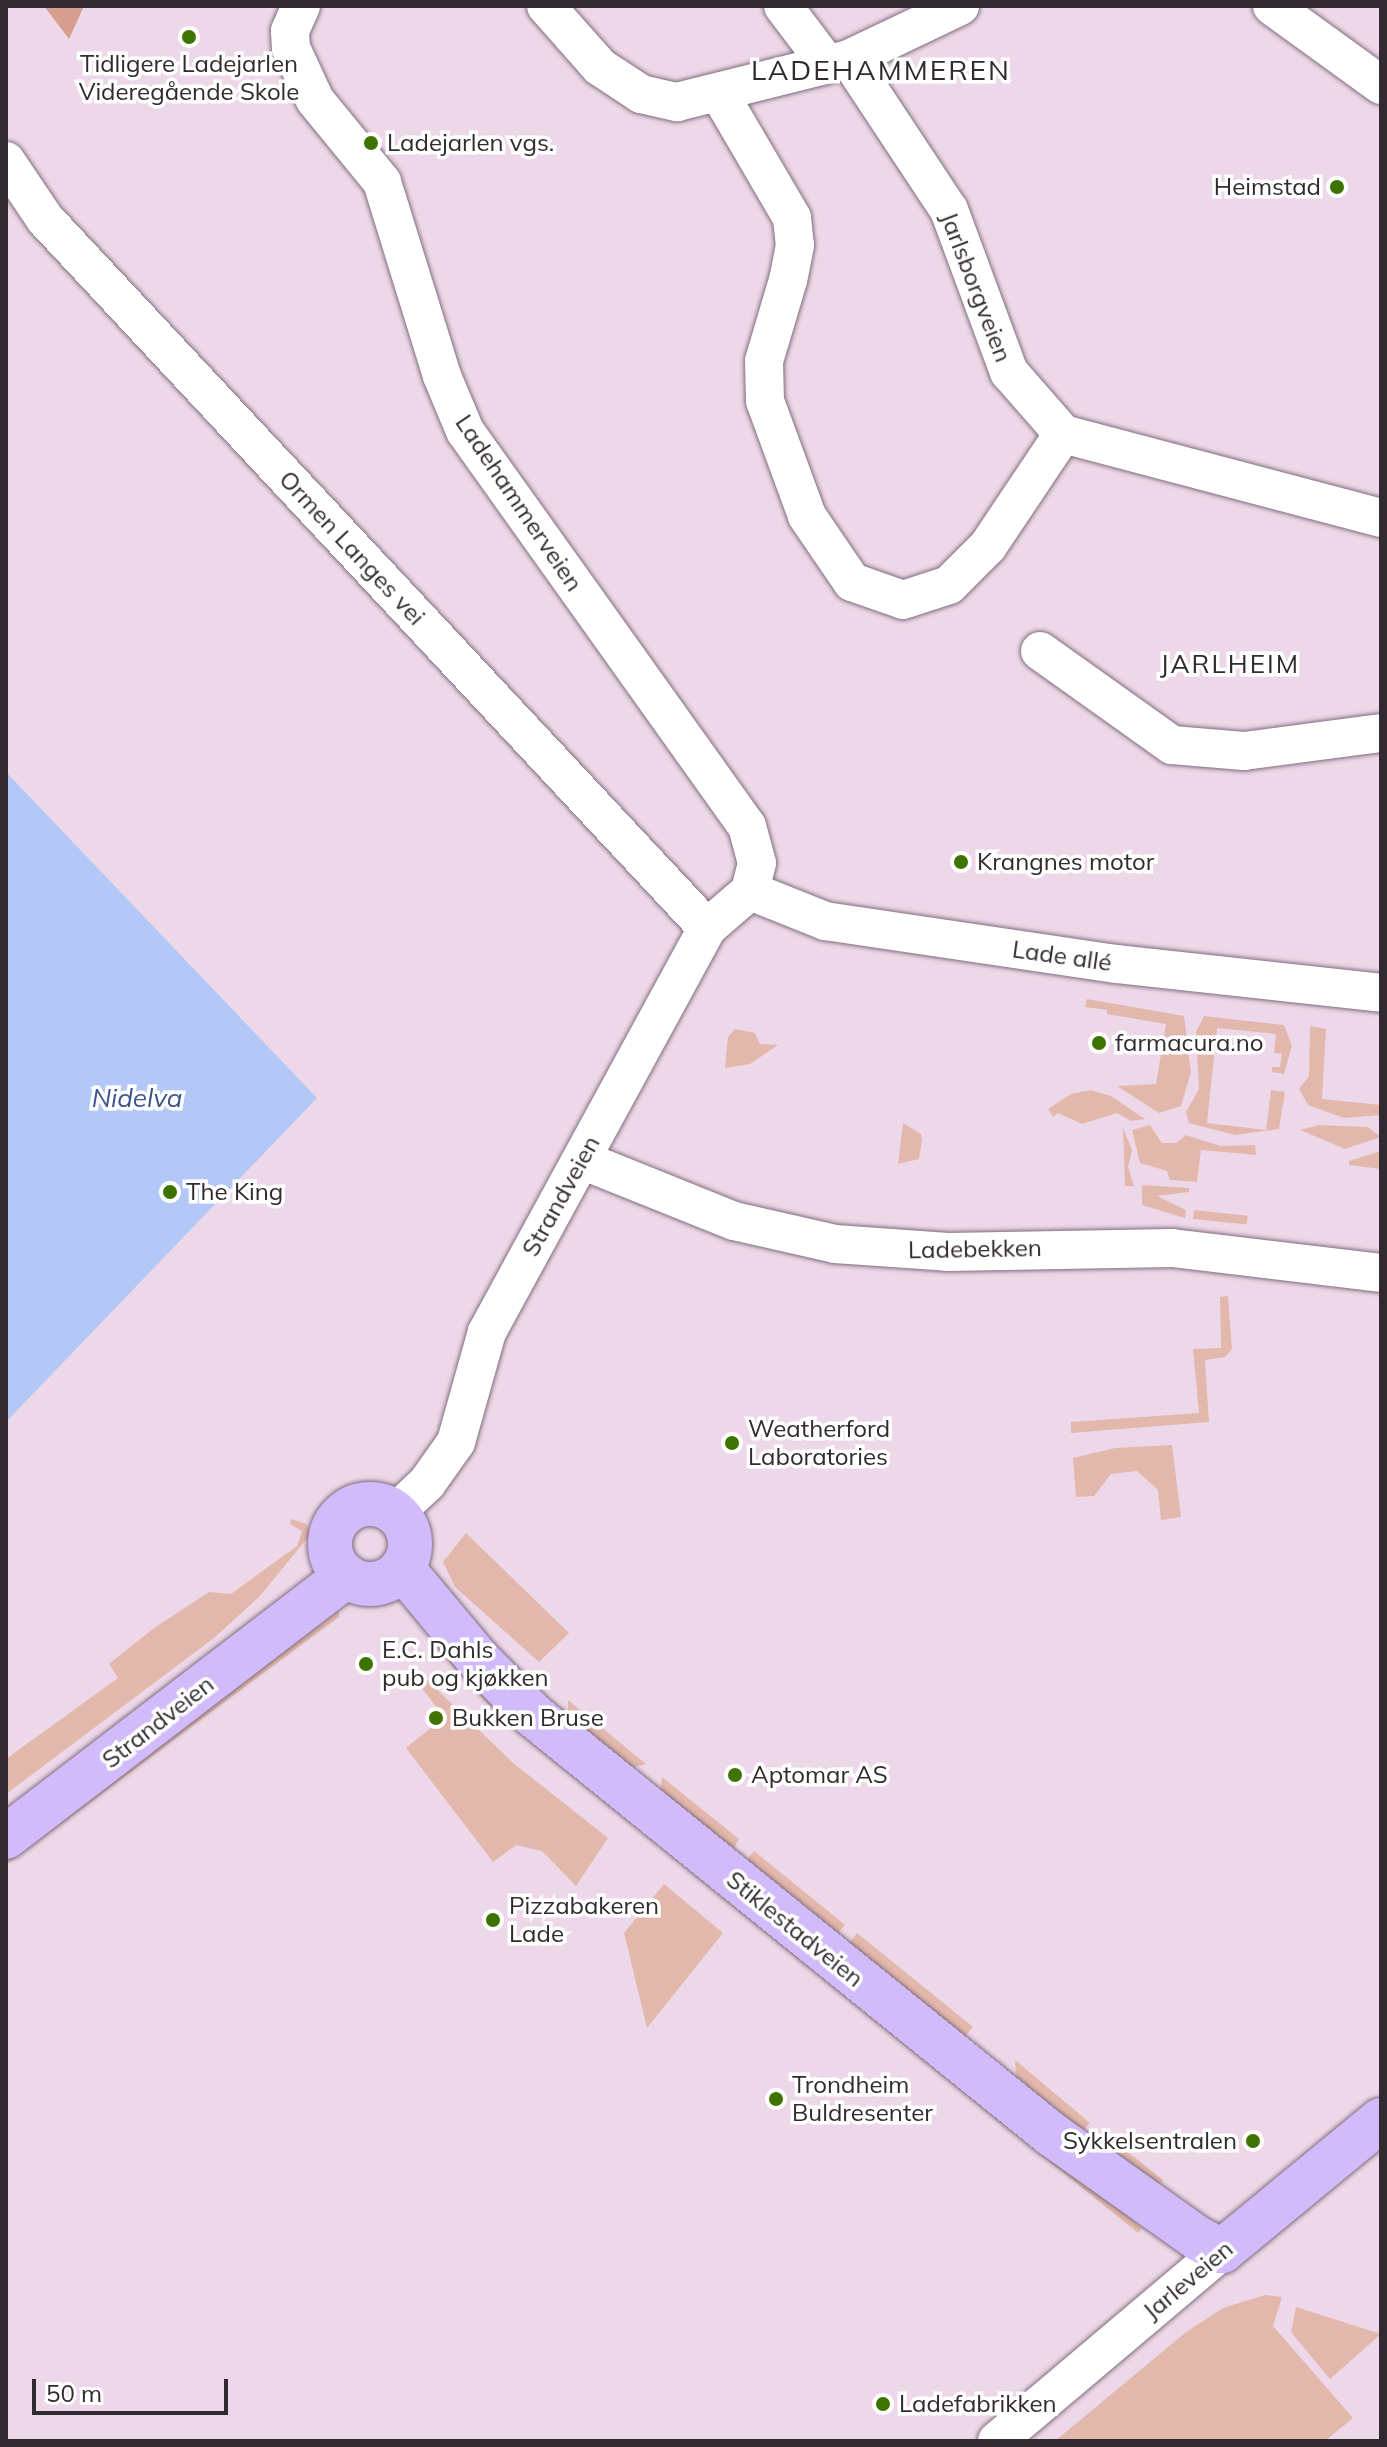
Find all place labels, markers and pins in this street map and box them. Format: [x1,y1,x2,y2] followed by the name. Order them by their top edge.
[180,28,198,46] marker: Tidligere Ladejarlen Videregående Skole
[79,50,299,106] place label: Tidligere Ladejarlen Videregående Skole
[387,129,554,157] place label: Ladejarlen vgs.
[362,134,380,152] marker: Ladejarlen vgs.
[1214,173,1321,201] place label: Heimstad
[1328,178,1346,196] marker: Heimstad
[977,848,1154,876] place label: Krangnes motor
[952,853,970,871] marker: Krangnes motor
[1115,1029,1264,1057] place label: farmacura.no
[1090,1034,1108,1052] marker: farmacura.no
[186,1178,283,1206] place label: The King
[161,1183,179,1201] marker: The King
[748,1415,890,1471] place label: Weatherford Laboratories
[723,1434,741,1452] marker: Weatherford Laboratories
[382,1636,549,1692] place label: E.C. Dahls pub og kjøkken
[357,1655,375,1673] marker: E.C. Dahls pub og kjøkken
[452,1704,604,1732] place label: Bukken Bruse
[427,1709,445,1727] marker: Bukken Bruse
[751,1761,888,1789] place label: Aptomar AS
[726,1766,744,1784] marker: Aptomar AS
[509,1892,659,1948] place label: Pizzabakeren Lade
[484,1911,502,1929] marker: Pizzabakeren Lade
[792,2071,933,2127] place label: Trondheim Buldresenter
[767,2090,785,2108] marker: Trondheim Buldresenter
[1063,2127,1237,2155] place label: Sykkelsentralen
[1244,2132,1262,2150] marker: Sykkelsentralen
[899,2390,1057,2418] place label: Ladefabrikken
[874,2395,892,2413] marker: Ladefabrikken

